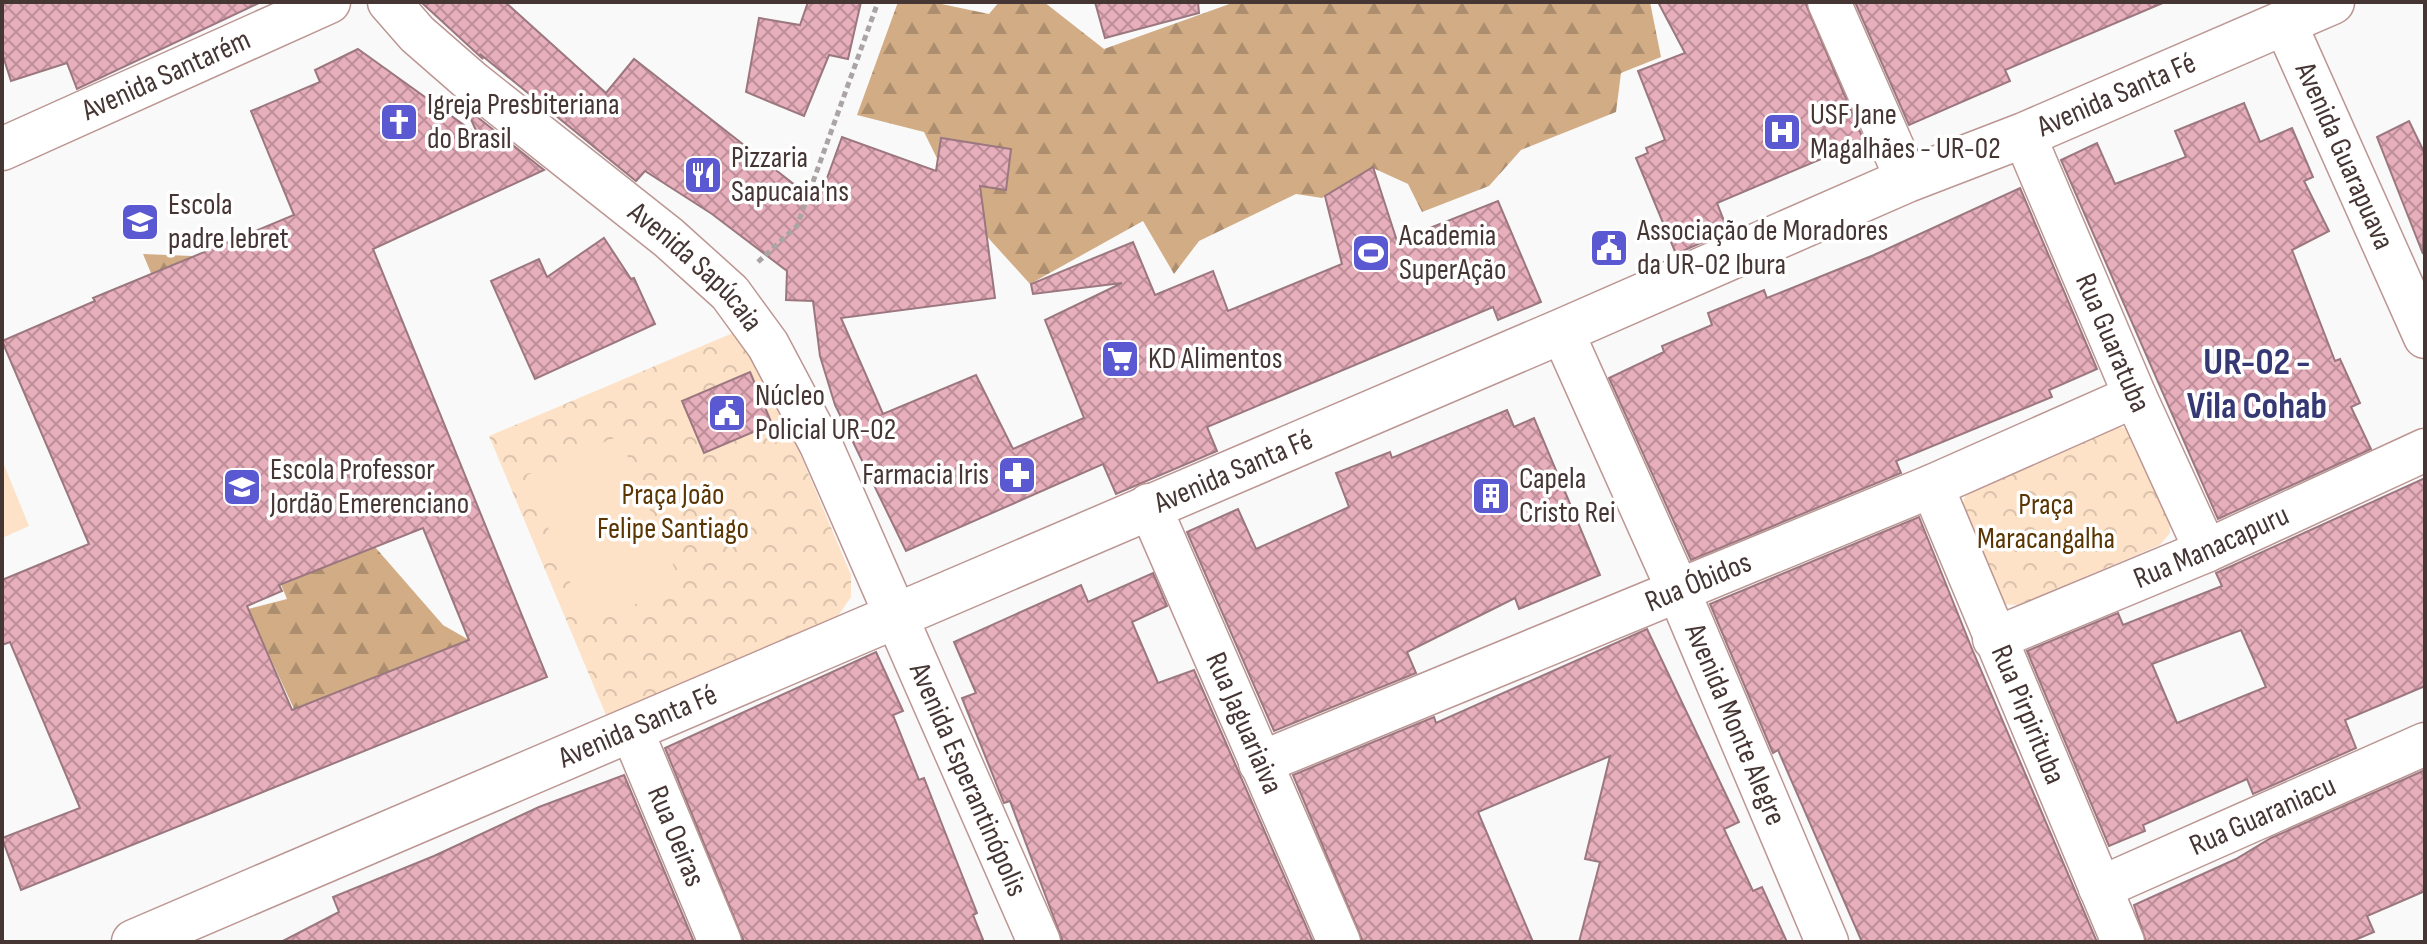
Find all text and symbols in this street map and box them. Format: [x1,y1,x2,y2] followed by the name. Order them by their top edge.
[75,22,256,129] street label: Avenida Santarém
[2031,45,2201,145] street label: Avenida Santa Fé
[2286,56,2402,255] street label: Avenida Guarapuava
[427,87,620,157] place label: Igreja Presbiteriana do Brasil
[1810,97,2001,167] place label: USF Jane Magalhães - UR-02
[378,101,420,143] church icon: Igreja Presbiteriana do Brasil
[1761,111,1803,153] hospital icon: USF Jane Magalhães - UR-02
[731,140,849,210] place label: Pizzaria Sapucaia'ns
[682,154,724,196] restaurant icon: Pizzaria Sapucaia'ns
[168,187,289,257] place label: Escola padre lebret
[620,194,770,339] street label: Avenida Sapúcaia
[119,201,161,243] school or university icon: Escola padre lebret
[1636,213,1888,283] place label: Associação de Moradores da UR-02 Ibura
[1398,218,1506,288] place label: Academia SuperAção
[1588,227,1630,269] public building icon: Associação de Moradores da UR-02 Ibura
[1350,232,1392,274] sports icon: Academia SuperAção
[2067,268,2158,418] street label: Rua Guaratuba
[1099,338,1141,380] supermarket icon: KD Alimentos
[2187,340,2327,429] district label: UR-02 - Vila Cohab
[1148,341,1283,377] place label: KD Alimentos
[755,378,896,448] place label: Núcleo Policial UR-02
[706,392,748,434] public building icon: Núcleo Policial UR-02
[1148,422,1318,522] street label: Avenida Santa Fé
[269,452,469,522] place label: Escola Professor Jordão Emerenciano
[996,454,1038,496] pharmacy icon: Farmacia Iris
[862,457,989,493] place label: Farmacia Iris
[1519,461,1616,531] place label: Capela Cristo Rei
[221,466,263,508] school or university icon: Escola Professor Jordão Emerenciano
[1470,475,1512,517] building icon: Capela Cristo Rei
[597,477,749,547] park label: Praça João Felipe Santiago
[1977,487,2115,557] park label: Praça Maracangalha
[2128,497,2295,597] street label: Rua Manacapuru
[1640,544,1757,620] street label: Rua Óbidos
[1676,618,1794,831] street label: Avenida Monte Alegre
[1983,640,2073,790] street label: Rua Pirpirituba
[1197,647,1290,800] street label: Rua Jaguariaiva
[900,657,1035,902] street label: Avenida Esperantinópolis
[552,677,723,777] street label: Avenida Santa Fé
[2184,768,2341,864] street label: Rua Guaraniacu
[639,781,713,892] street label: Rua Oeiras

